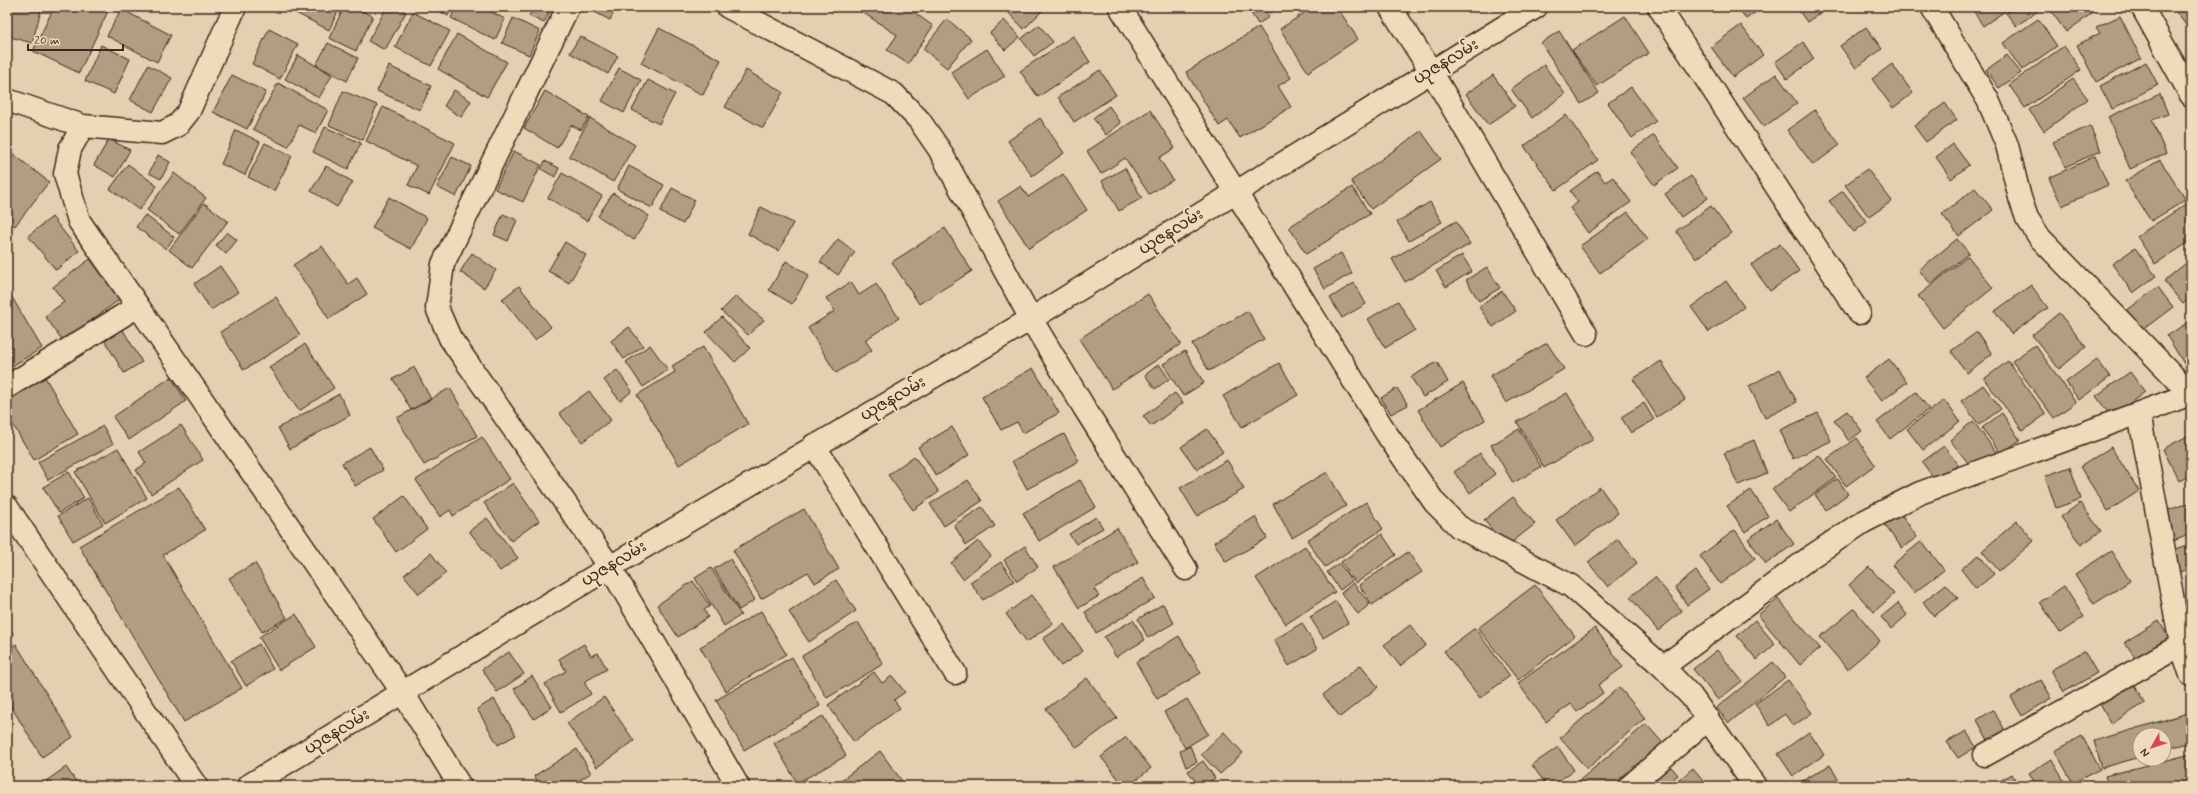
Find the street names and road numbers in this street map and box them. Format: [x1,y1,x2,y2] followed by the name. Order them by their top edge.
[1409,33,1484,92] street label: ယုဇနလမ်း
[1134,202,1209,263] street label: ယုဇနလမ်း
[855,370,931,429] street label: ယုဇနလမ်း
[577,535,652,594] street label: ယုဇနလမ်း
[300,703,375,762] street label: ယုဇနလမ်း

